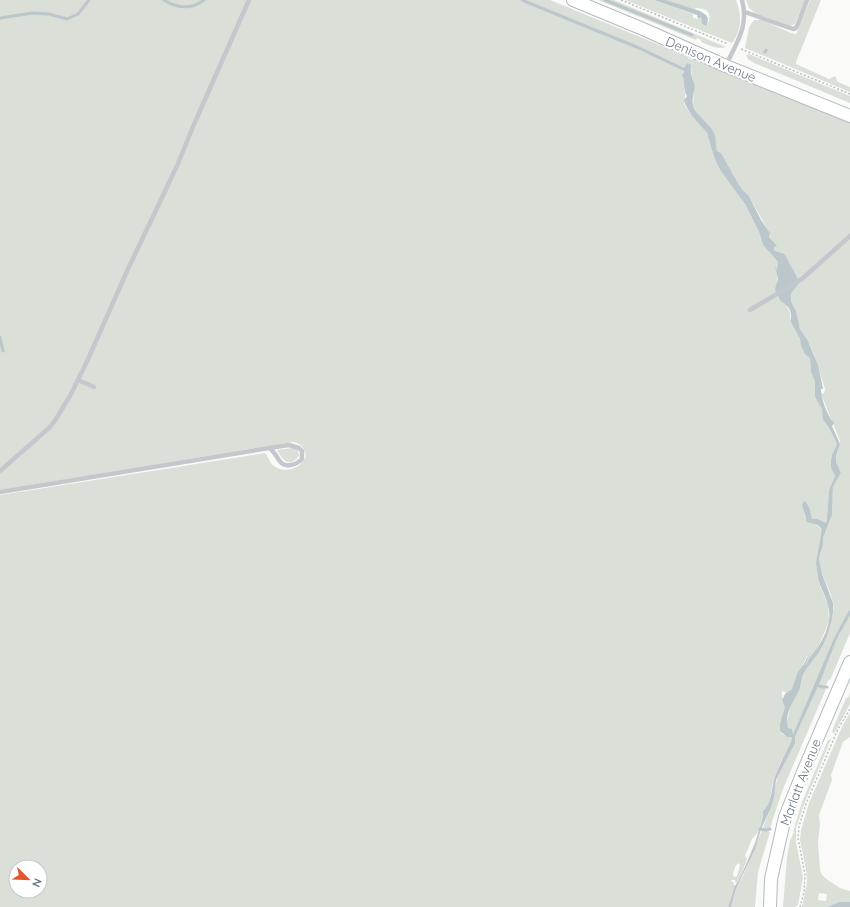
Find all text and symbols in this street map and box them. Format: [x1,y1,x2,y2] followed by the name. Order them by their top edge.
[663,33,759,85] street label: Denison Avenue
[776,737,824,827] street label: Marlatt Avenue
[8,859,48,899] north arrow
[29,876,45,889] text: N

